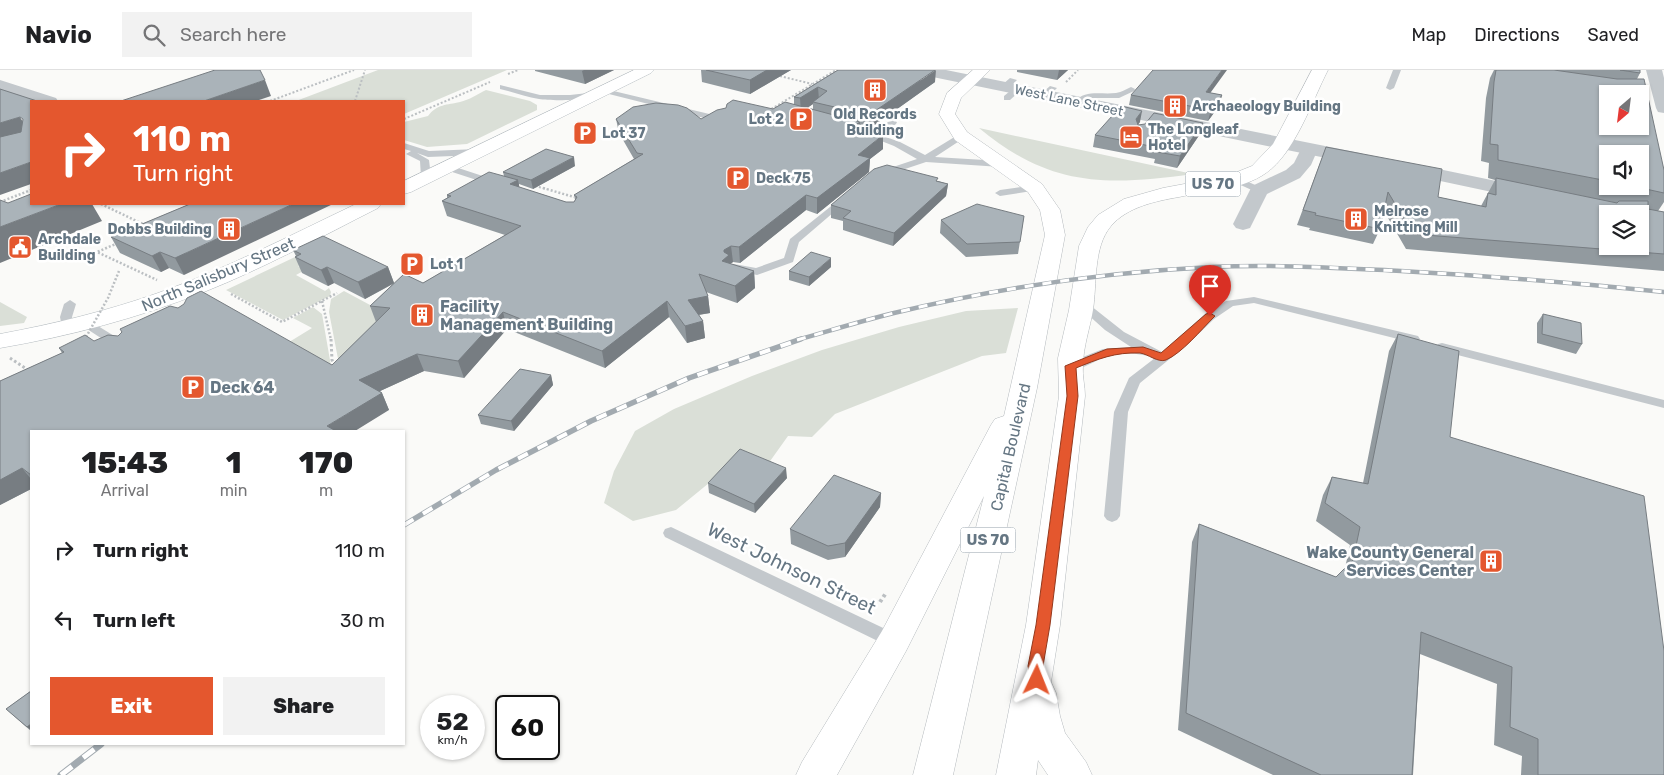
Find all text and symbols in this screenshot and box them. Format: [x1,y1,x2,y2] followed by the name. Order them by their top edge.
[122,12,472,57] search box
[25,21,92,49] text: Navio
[140,21,168,49] icon: search
[180,23,286,46] text: Search here
[1411,24,1446,46] text: Map
[1474,24,1560,46] text: Directions
[1588,24,1639,46] text: Saved
[862,77,888,103] building icon: Old Records Building
[1013,81,1125,120] street label: West Lane Street
[1599,85,1649,135] north arrow
[1599,85,1649,255] map controls
[1162,93,1188,119] building icon: Archaeology Building
[1192,98,1341,115] place label: Archaeology Building
[788,106,814,132] parking icon: Lot 2
[833,106,917,139] place label: Old Records Building
[749,111,784,128] place label: Lot 2
[133,118,231,160] text: 110 m
[50,120,115,185] icon: right
[572,120,598,146] parking icon: Lot 37
[1148,121,1239,154] place label: The Longleaf Hotel
[1118,124,1144,150] hotel icon: The Longleaf Hotel
[602,125,646,142] place label: Lot 37
[1599,145,1649,195] button: sound
[133,160,233,187] text: Turn right
[725,165,751,191] parking icon: Deck 75
[756,170,811,187] place label: Deck 75
[1186,172,1240,196] road number: US 70
[1374,203,1458,236] place label: Melrose Knitting Mill
[1599,205,1649,255] button: layers
[1343,206,1369,232] building icon: Melrose Knitting Mill
[216,216,242,242] building icon: Dobbs Building
[107,221,212,238] place label: Dobbs Building
[38,231,101,264] place label: Archdale Building
[7,234,33,260] public building icon: Archdale Building
[139,234,298,315] street label: North Salisbury Street
[399,251,425,277] parking icon: Lot 1
[430,256,463,273] place label: Lot 1
[1189,265,1231,316] pin
[1196,272,1224,300] icon: arrive
[440,297,613,334] place label: Facility Management Building
[409,302,435,328] building icon: Facility Management Building
[180,374,206,400] parking icon: Deck 64
[210,378,275,397] place label: Deck 64
[987,381,1034,513] street label: Capital Boulevard
[81,445,168,481] text: 15:43
[226,445,241,481] text: 1
[299,445,354,481] text: 170
[101,481,149,500] text: Arrival
[220,481,247,500] text: min
[319,481,333,500] text: m
[704,518,880,620] street label: West Johnson Street
[960,528,1016,552] road number: US 70
[50,536,78,564] icon: right
[93,539,188,562] text: Turn right
[335,539,385,562] text: 110 m
[1306,543,1475,580] place label: Wake County General Services Center
[1478,548,1504,574] building icon: Wake County General Services Center
[50,606,78,634] icon: left
[93,609,175,632] text: Turn left
[340,609,385,632] text: 30 m
[1010,653,1062,705] position arrow
[50,677,213,735] button: Exit
[223,677,385,735] button: Share
[495,695,560,760] speed limit sign: 60
[436,707,469,736] text: 52
[438,733,467,747] text: km/h

